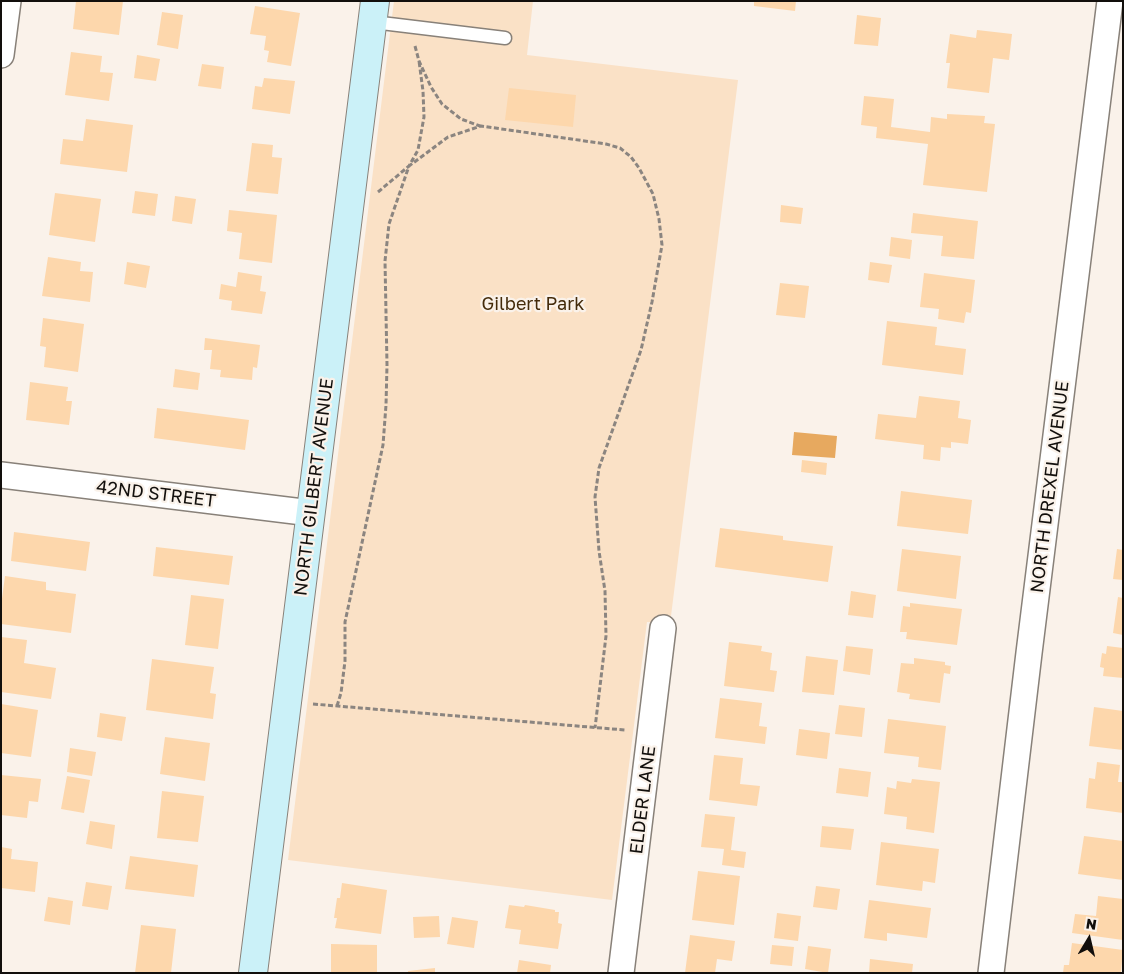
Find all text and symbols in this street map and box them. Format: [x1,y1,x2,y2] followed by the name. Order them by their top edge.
[482,293,584,315] park label: Gilbert Park
[290,377,338,597] street label: NORTH GILBERT AVENUE
[1026,380,1074,594] street label: NORTH DREXEL AVENUE
[95,476,217,512] street label: 42ND STREET
[626,745,660,855] street label: ELDER LANE
[1064,914,1114,964] north arrow
[1085,914,1098,933] text: N

